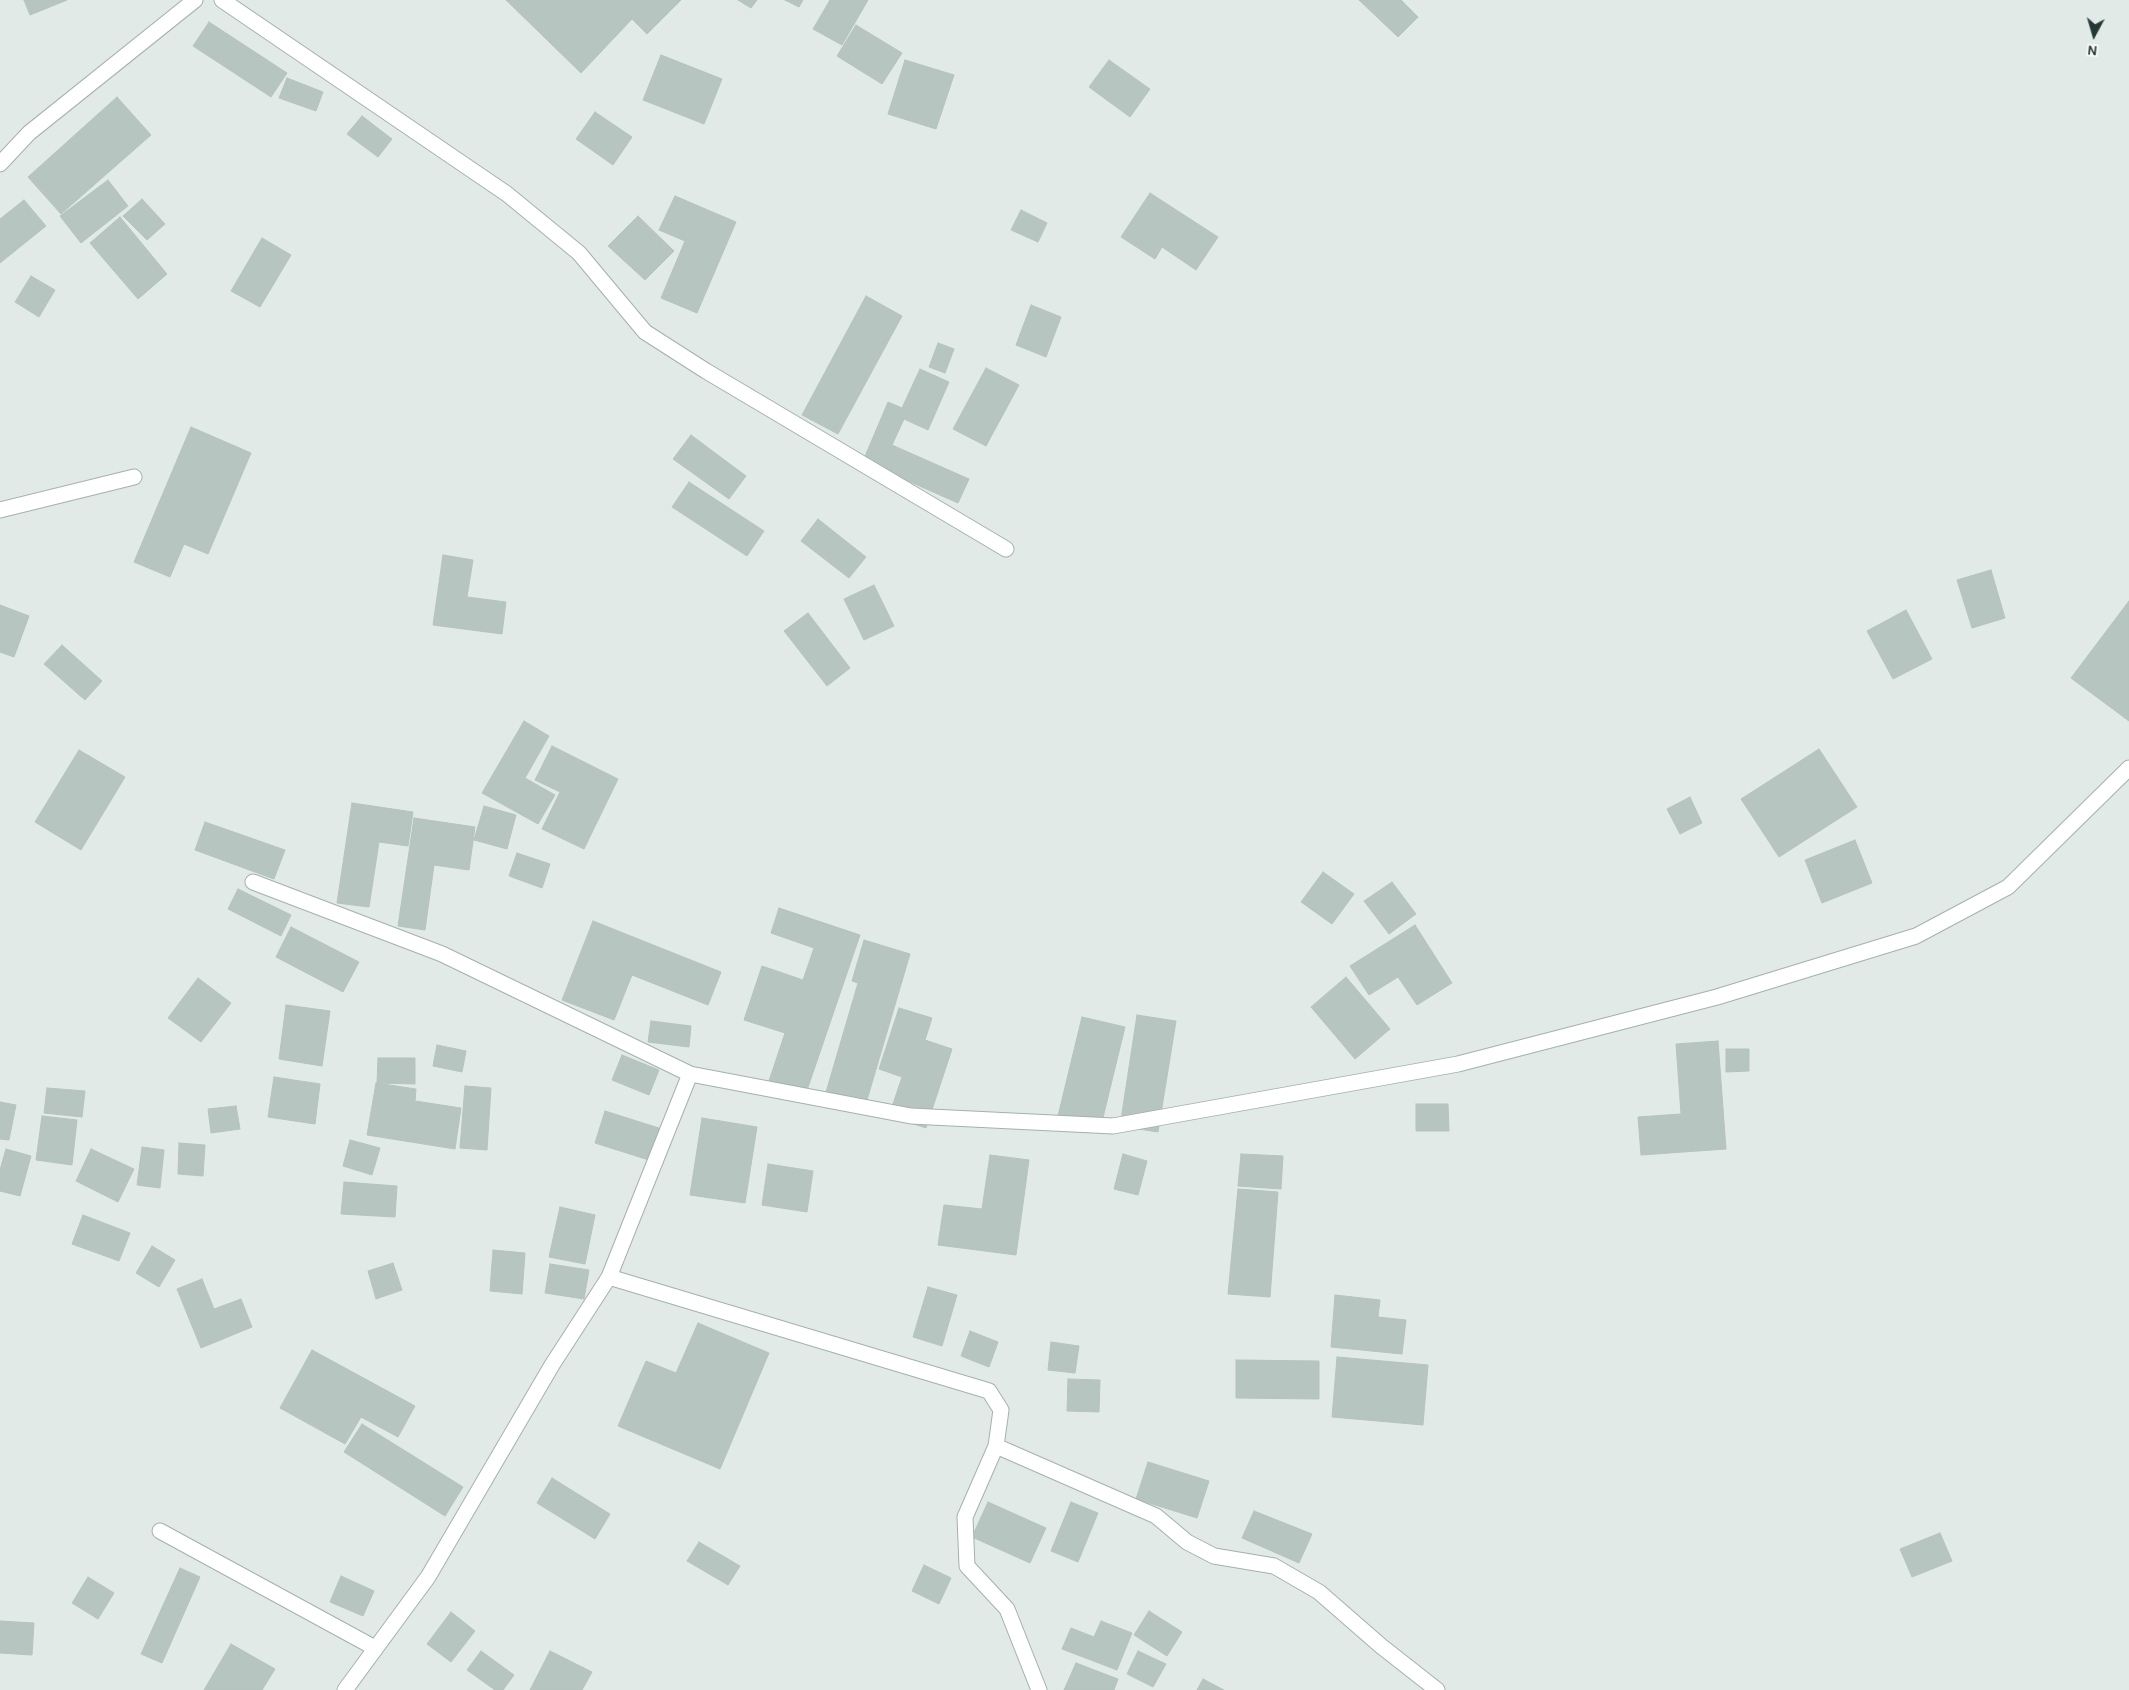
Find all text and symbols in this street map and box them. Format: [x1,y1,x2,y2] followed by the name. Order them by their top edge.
[2069,10,2119,60] north arrow
[2087,41,2098,59] text: N

